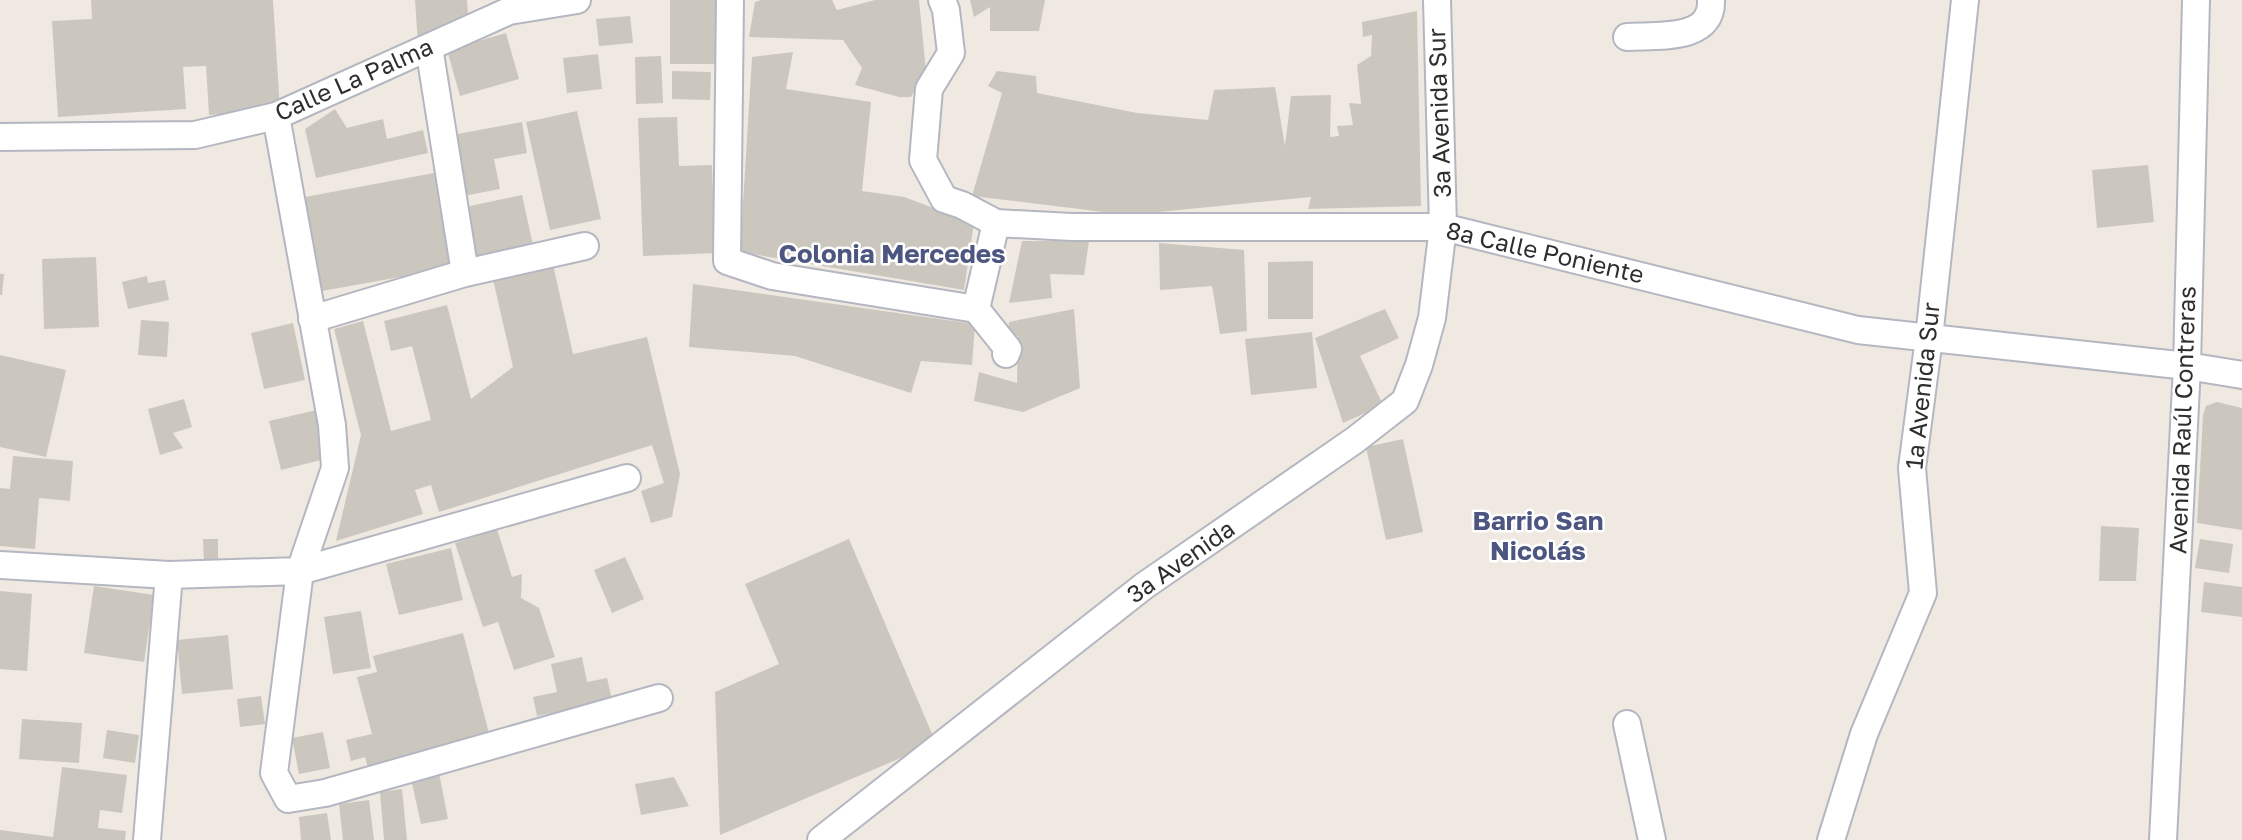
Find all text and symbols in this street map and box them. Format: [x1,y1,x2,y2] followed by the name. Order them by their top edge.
[1421,28,1456,198] street label: 3a Avenida Sur
[270,31,437,126] street label: Calle La Palma
[1444,215,1647,288] street label: 8a Calle Poniente
[778,238,1006,269] district label: Colonia Mercedes
[2162,285,2201,554] street label: Avenida Raúl Contreras
[1898,301,1945,471] street label: 1a Avenida Sur
[1472,505,1604,566] district label: Barrio San Nicolás
[1121,513,1240,608] street label: 3a Avenida

